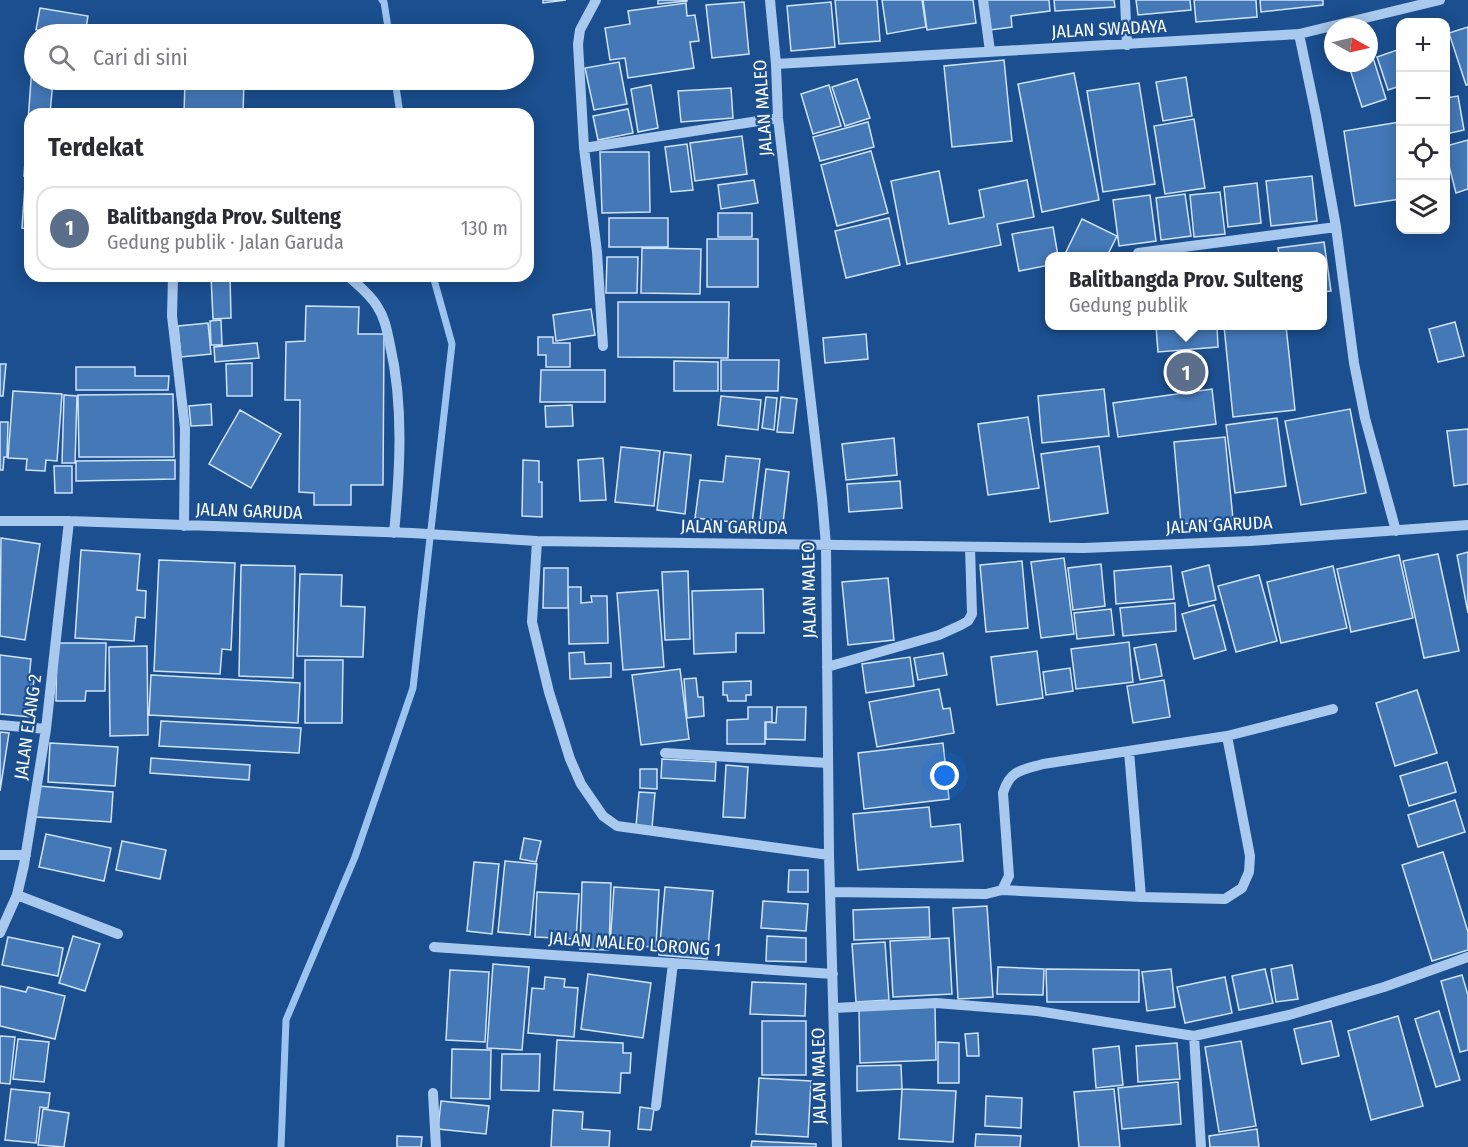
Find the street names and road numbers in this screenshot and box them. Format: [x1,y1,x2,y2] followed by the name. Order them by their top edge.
[1051,15,1168,43] street label: JALAN SWADAYA
[749,59,777,157] street label: JALAN MALEO
[195,498,303,524] street label: JALAN GARUDA
[1165,511,1273,539] street label: JALAN GARUDA
[680,515,788,539] street label: JALAN GARUDA
[797,541,821,639] street label: JALAN MALEO
[10,673,46,781] street label: JALAN ELANG 2
[548,927,722,961] street label: JALAN MALEO LORONG 1
[807,1027,831,1125] street label: JALAN MALEO

